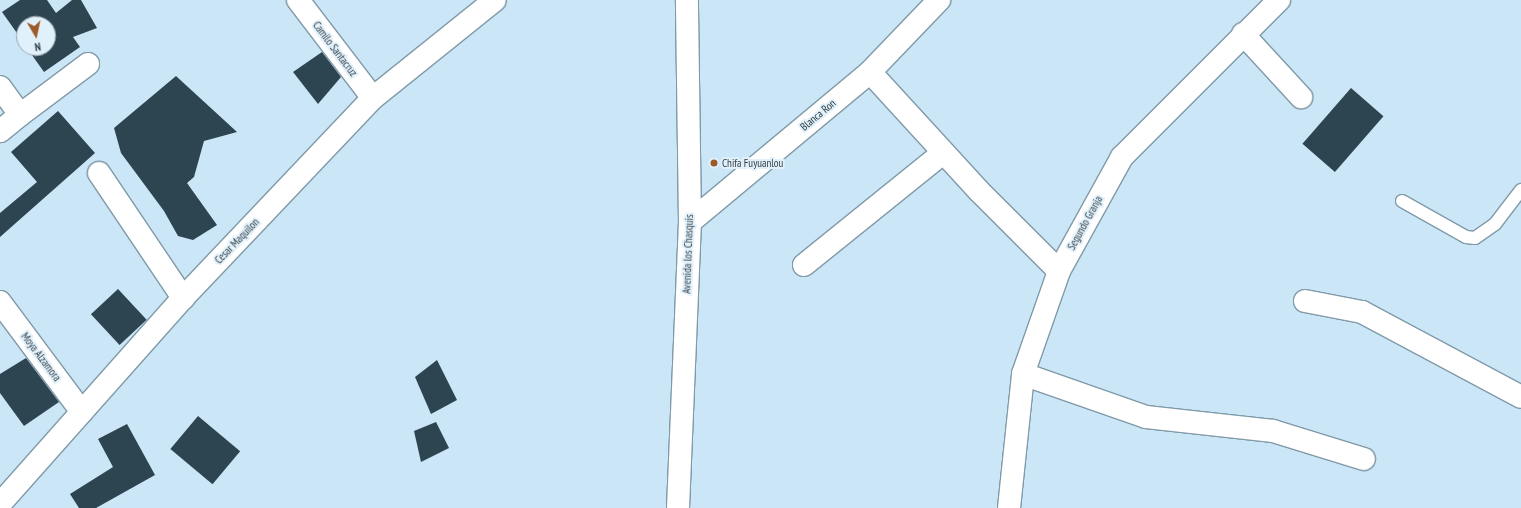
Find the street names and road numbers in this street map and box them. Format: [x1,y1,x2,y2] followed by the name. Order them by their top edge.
[310,19,360,79] street label: Camilo Santacruz
[798,96,838,134] street label: Blanca Ron
[1065,194,1105,252] street label: Segundo Granja
[680,214,696,294] street label: Avenida los Chasquis
[212,215,262,267] street label: Cesar Maquilon
[18,330,64,384] street label: Moya Alzamora

